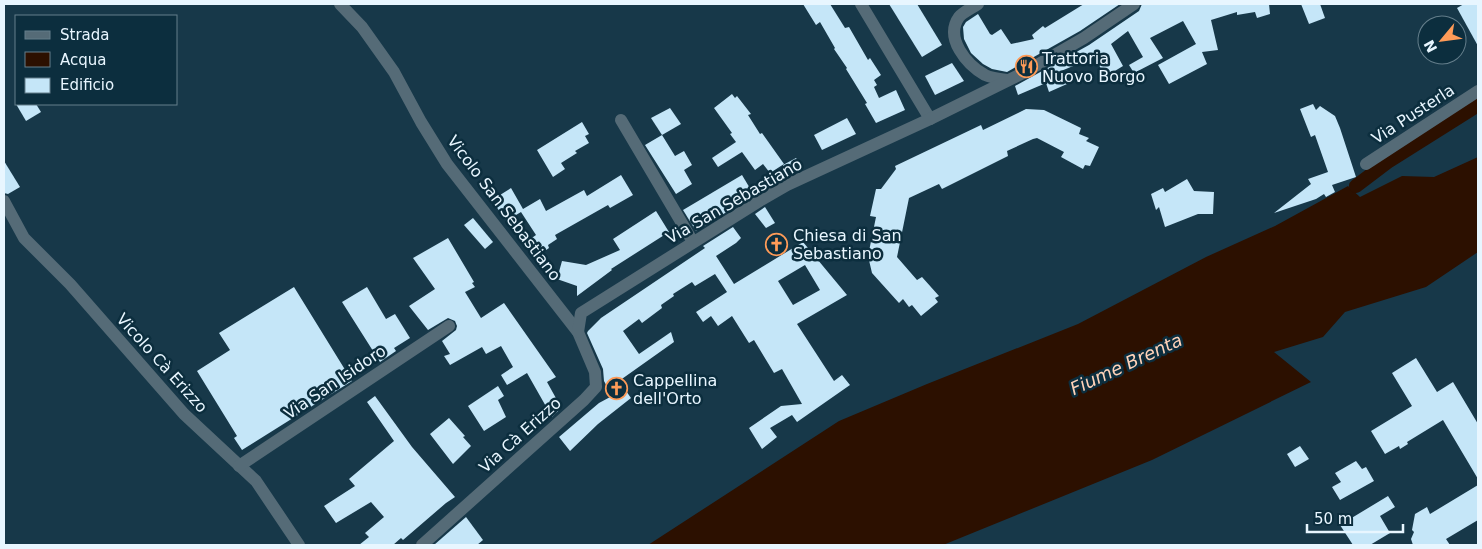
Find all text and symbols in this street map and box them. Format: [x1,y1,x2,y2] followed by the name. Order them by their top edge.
[15,15,178,105] legend
[1417,15,1467,65] north arrow
[60,26,109,44] text: Strada
[1421,37,1440,55] text: N
[1041,49,1145,86] place label: Trattoria Nuovo Borgo
[60,51,106,69] text: Acqua
[1014,55,1038,79] restaurant icon: Trattoria Nuovo Borgo
[60,76,114,94] text: Edificio
[1368,80,1458,148] street label: Via Pusterla
[443,132,565,284] street label: Vicolo San Sebastiano
[663,154,805,248] street label: Via San Sebastiano
[793,226,902,263] place label: Chiesa di San Sebastiano
[765,232,789,256] church icon: Chiesa di San Sebastiano
[113,310,211,416] street label: Vicolo Cà Erizzo
[1067,329,1185,399] water label: Fiume Brenta
[281,341,389,423] street label: Via San Isidoro
[633,371,717,408] place label: Cappellina dell'Orto
[605,377,629,401] church icon: Cappellina dell'Orto
[475,393,565,477] street label: Via Cà Erizzo
[1307,502,1403,534] scale bar
[1314,510,1352,528] text: 50 m

